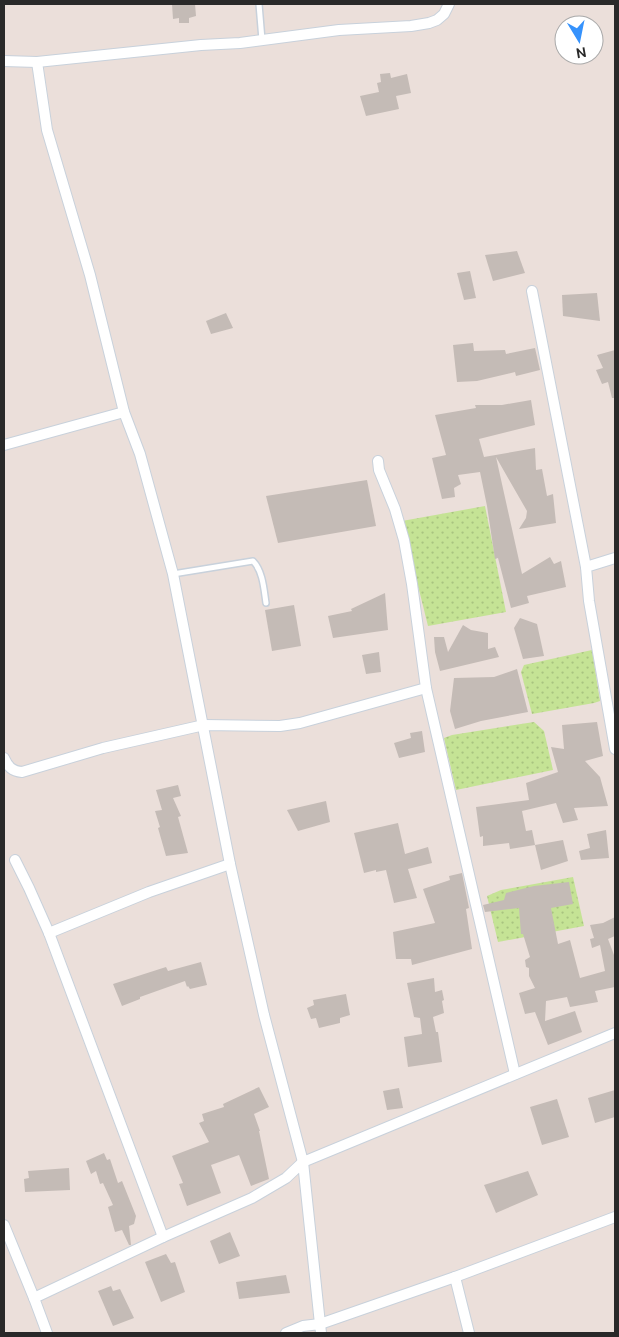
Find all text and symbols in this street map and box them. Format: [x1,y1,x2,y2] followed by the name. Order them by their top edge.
[554,15,604,65] north arrow
[575,44,588,62] text: N

